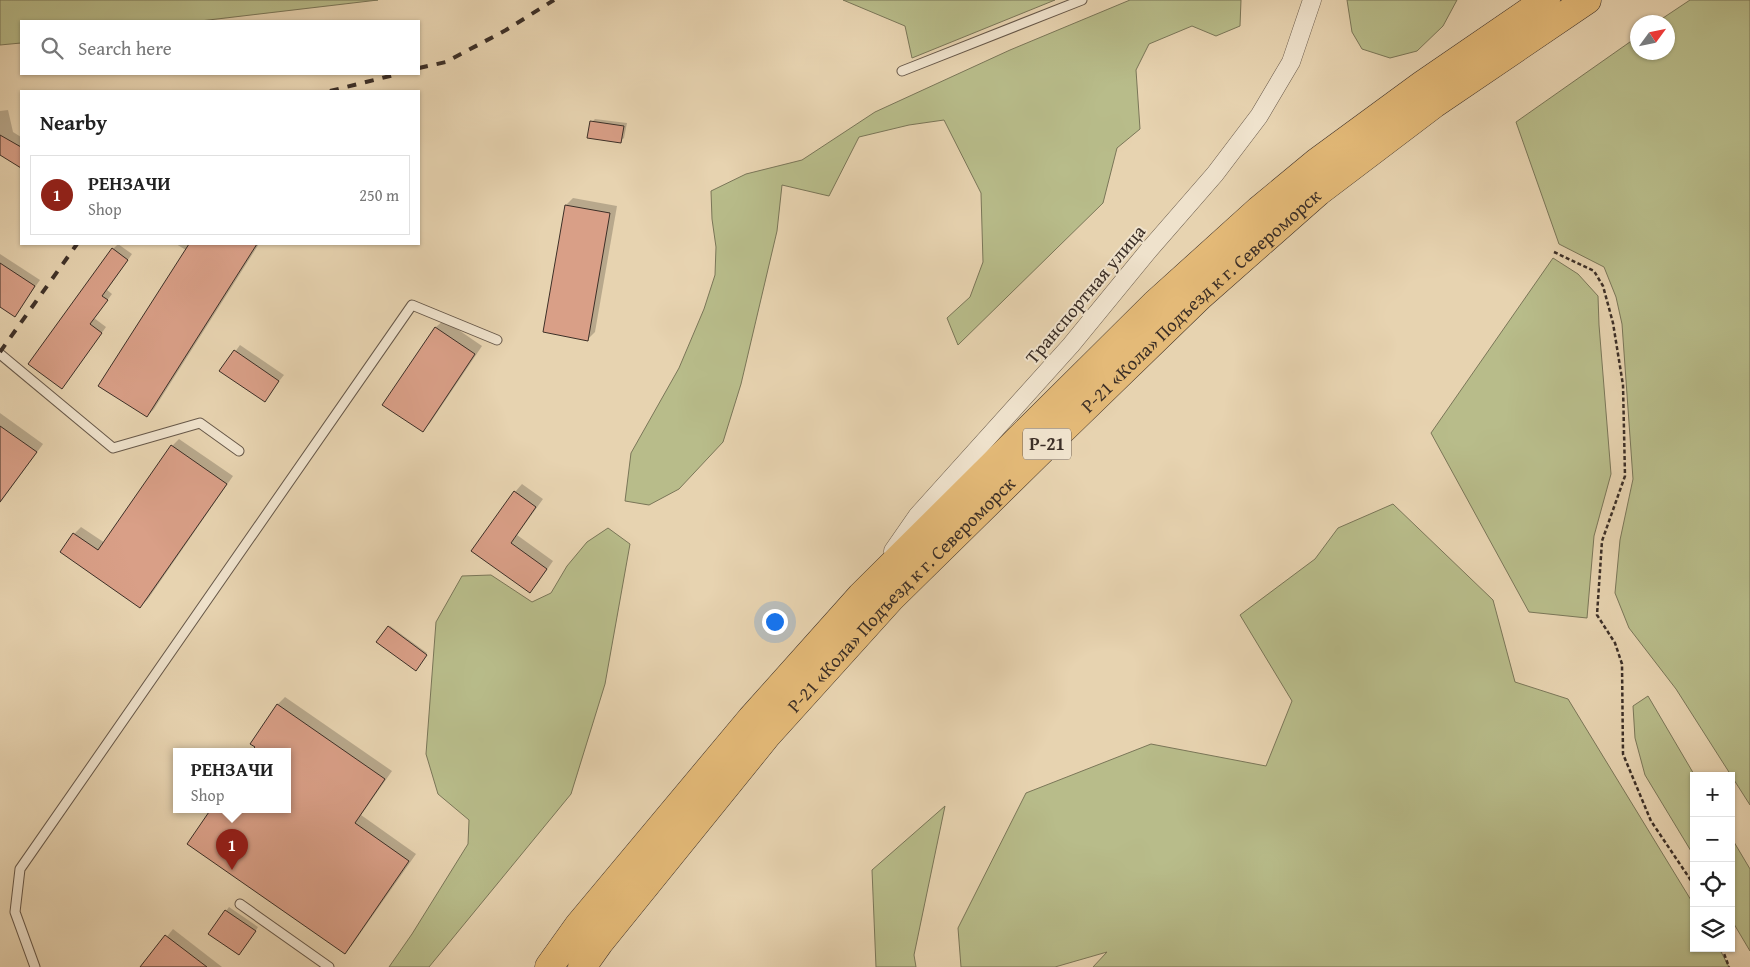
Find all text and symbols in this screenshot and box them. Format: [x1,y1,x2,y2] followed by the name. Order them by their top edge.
[1630,15,1675,60] north arrow
[20,20,420,75] search box
[38,34,66,62] icon: search
[78,34,172,62] text: Search here
[40,107,107,138] text: Nearby
[88,169,171,197] text: РЕНЗАЧИ
[1074,182,1327,419] street label: Р-21 «Кола» Подъезд к г. Североморск
[53,183,61,207] text: 1
[359,183,399,207] text: 250 m
[88,197,122,221] text: Shop
[1018,218,1152,370] street label: Транспортная улица
[1023,428,1071,459] road number: Р-21
[780,470,1021,719] street label: Р-21 «Кола» Подъезд к г. Североморск
[762,609,788,635] your location
[173,748,291,813] popup
[191,755,273,783] text: РЕНЗАЧИ
[1690,772,1735,952] map controls
[1690,772,1735,817] button: +
[191,783,224,807] text: Shop
[1690,817,1735,862] button: −
[216,829,248,870] pin: 1
[1690,862,1735,907] button: locate
[1690,907,1735,952] button: layers

